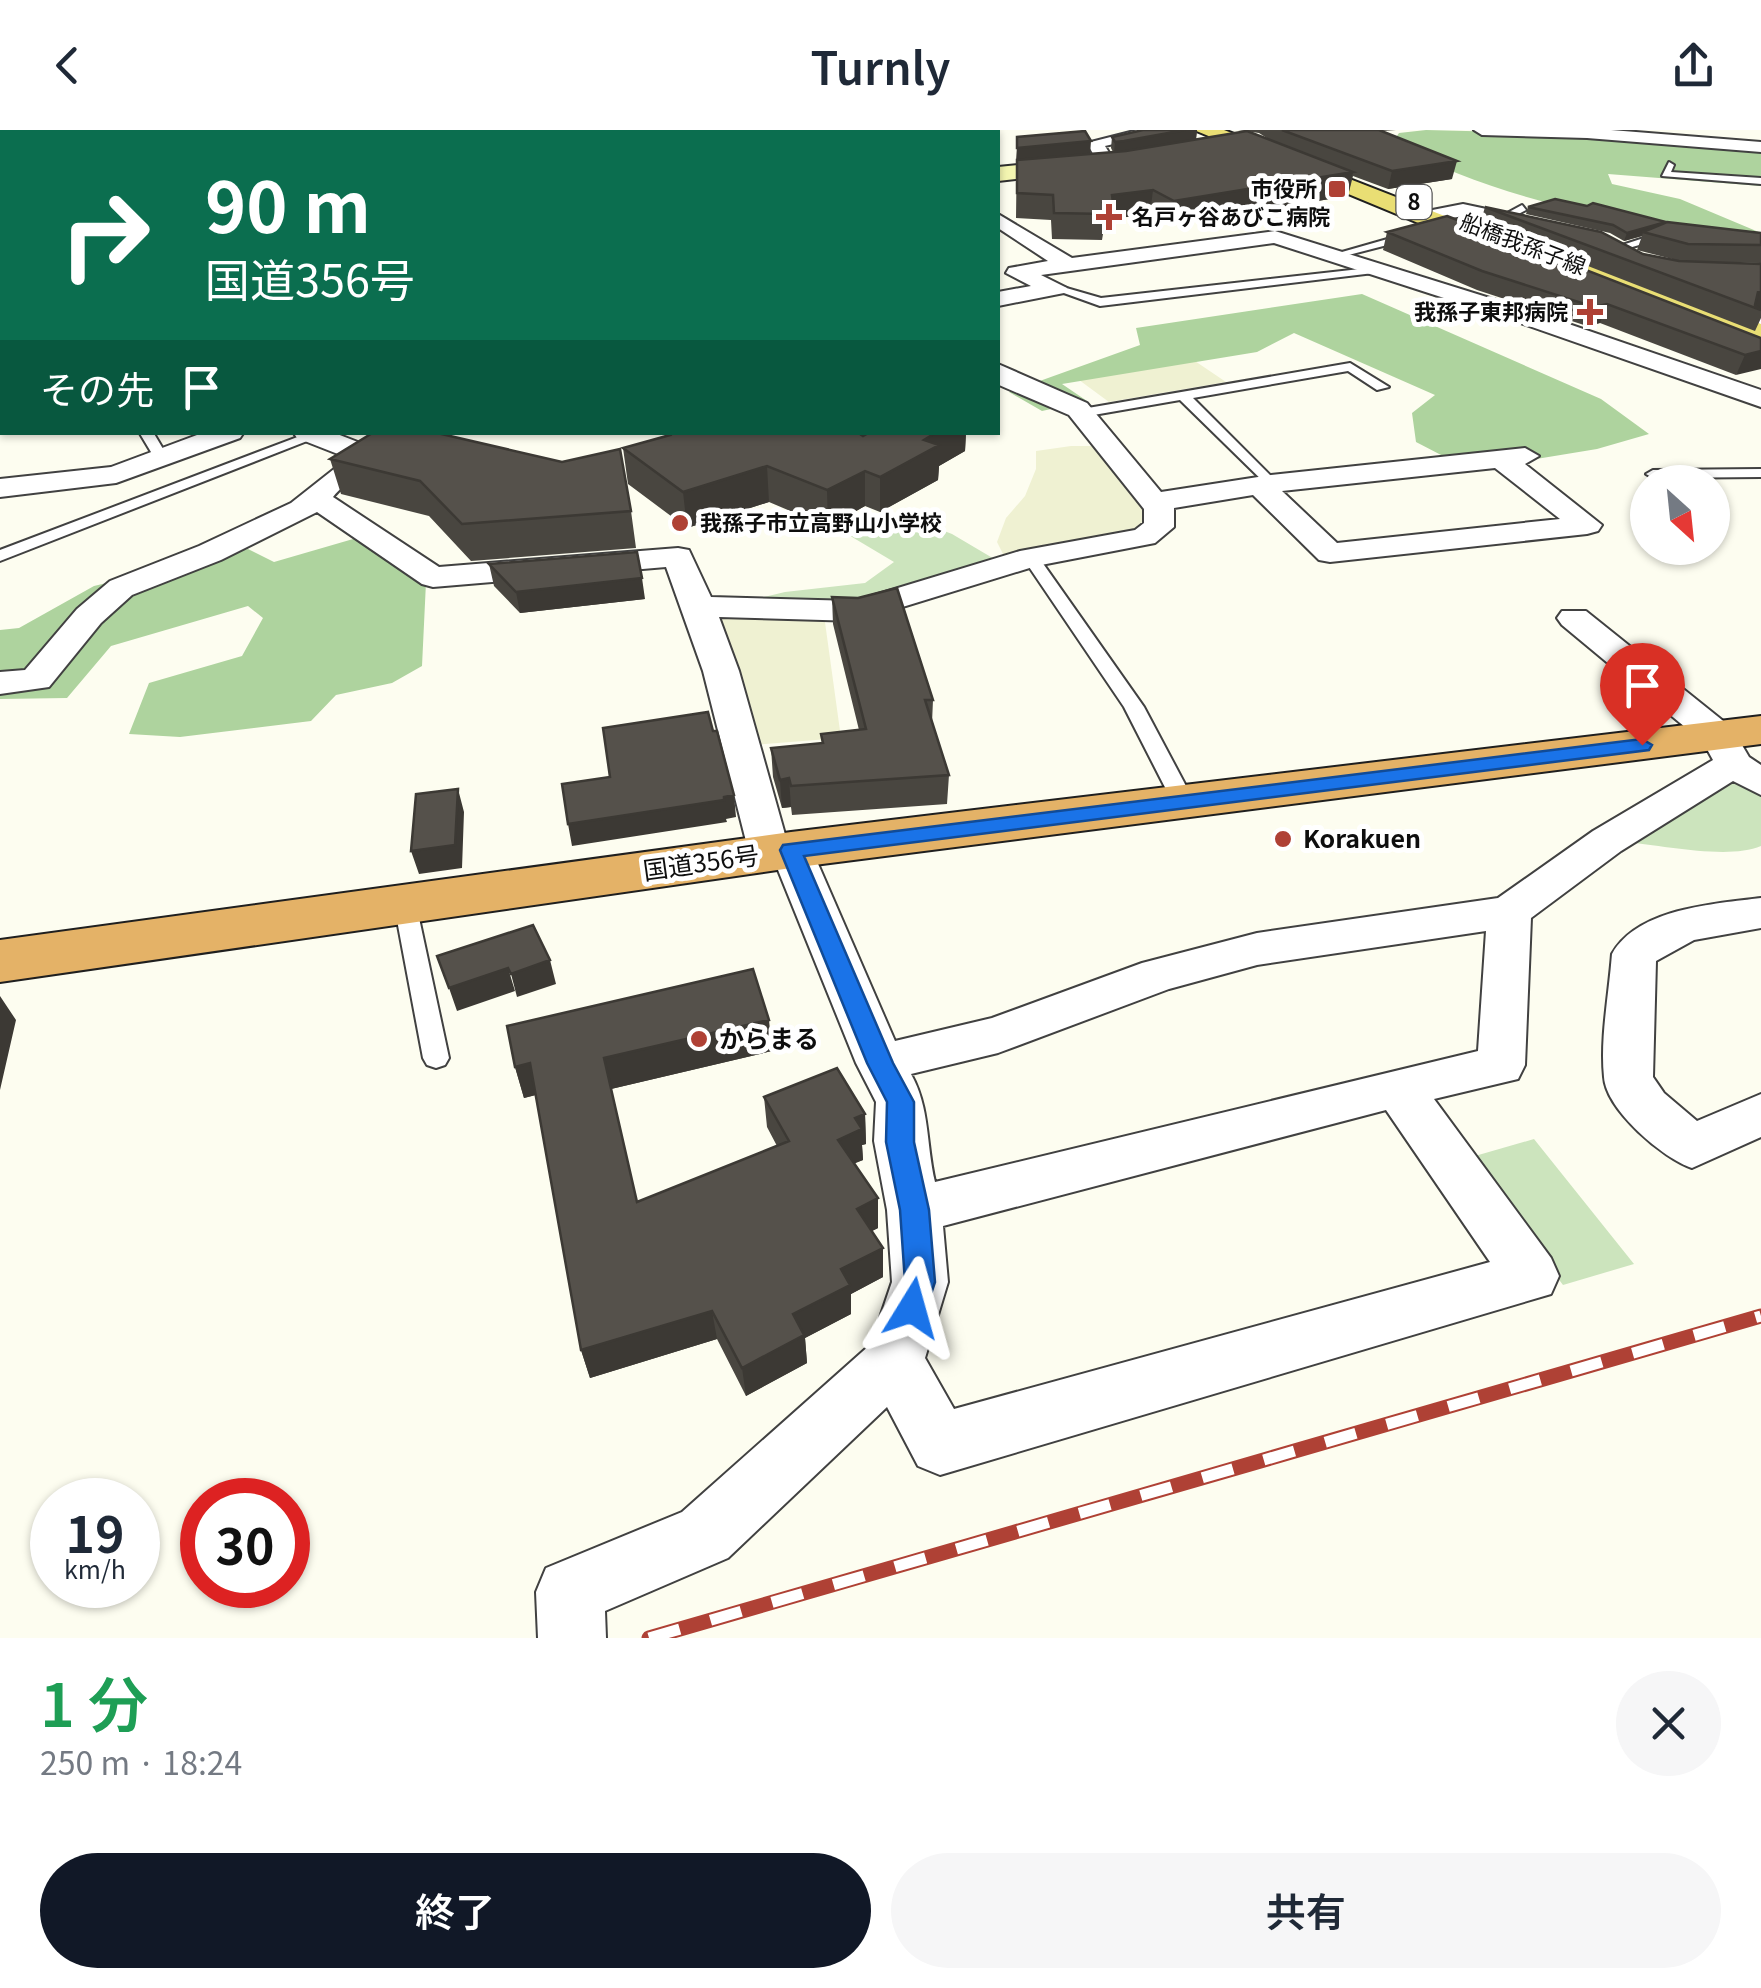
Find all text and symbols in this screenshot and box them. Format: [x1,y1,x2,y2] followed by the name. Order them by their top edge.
[810,33,951,98] text: Turnly
[40,38,95,93] icon: back
[1666,38,1721,93] icon: share
[205,152,371,253] text: 90 m
[40,170,170,300] icon: right
[1251,171,1317,203] place label: 市役所
[1326,178,1348,200] marker: 市役所
[1396,185,1432,219] road number: 8
[1132,199,1330,231] place label: 名戸ヶ谷あびこ病院
[1096,204,1122,230] marker: 名戸ヶ谷あびこ病院
[1456,204,1591,281] street label: 船橋我孫子線
[205,245,415,310] text: 国道356号
[1414,294,1568,326] place label: 我孫子東邦病院
[1577,299,1603,325] marker: 我孫子東邦病院
[40,360,154,415] text: その先
[174,360,229,415] icon: arrive
[1630,465,1730,565] north arrow
[1630,465,1730,565] map controls
[700,505,942,537] place label: 我孫子市立高野山小学校
[669,512,691,534] marker: 我孫子市立高野山小学校
[1600,643,1685,746] pin
[1615,658,1670,713] icon: arrive
[1303,819,1421,855] place label: Korakuen
[1272,828,1294,850] marker: Korakuen
[640,835,761,887] street label: 国道356号
[719,1019,819,1055] place label: からまる
[688,1028,710,1050] marker: からまる
[860,1256,964,1360] position arrow
[180,1478,310,1608] speed limit sign: 30
[66,1495,125,1567] text: 19
[64,1550,126,1586] text: km/h
[40,1657,148,1744] text: 1 分
[1616,1671,1721,1776] button: close
[40,1738,242,1784] text: 250 m · 18:24
[40,1853,871,1968] button: 終了
[891,1853,1721,1968] button: 共有

